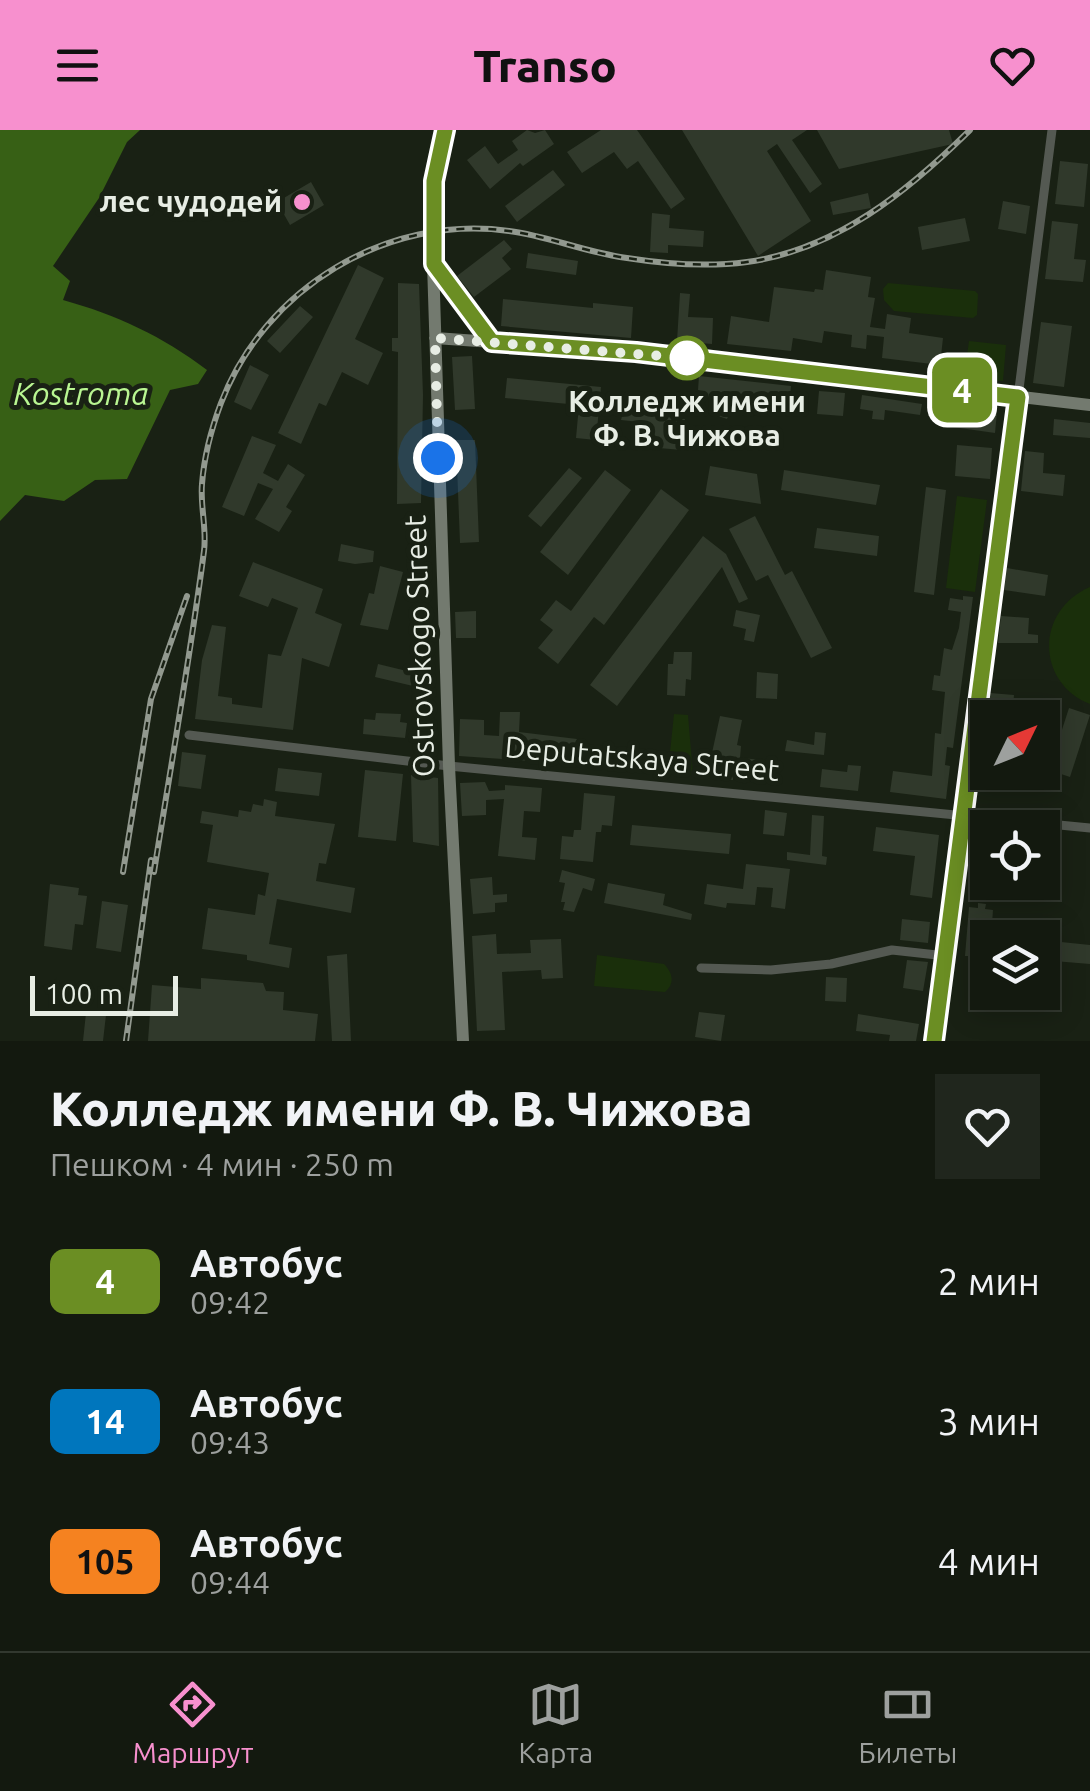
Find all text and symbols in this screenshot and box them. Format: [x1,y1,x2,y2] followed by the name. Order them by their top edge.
[50,38,105,93] icon: menu
[985,38,1040,93] icon: heart
[473,40,617,91] text: Transo
[99,184,282,218] place label: лес чудодей
[291,191,313,213] marker: лес чудодей
[666,337,708,379] marker: Колледж имени Ф. В. Чижова
[930,358,994,422] line badge: 4
[952,370,972,410] text: 4
[13,375,149,411] water label: Kostroma
[568,384,806,452] place label: Колледж имени Ф. В. Чижова
[413,433,463,483] your location
[397,514,441,778] street label: Ostrovskogo Street
[970,700,1060,790] north arrow
[970,700,1060,1010] map controls
[503,729,781,787] street label: Deputatskaya Street
[970,810,1060,900] button: locate
[970,920,1060,1010] button: layers
[30,971,178,1016] scale bar
[45,978,123,1009] text: 100 m
[935,1074,1040,1179] button: heart
[50,1081,753,1135] text: Колледж имени Ф. В. Чижова
[50,1146,394,1182] text: Пешком · 4 мин · 250 m
[190,1242,343,1284] text: Автобус
[938,1260,1040,1302] text: 2 мин
[95,1261,115,1301] text: 4
[190,1284,270,1320] text: 09:42
[190,1382,343,1424] text: Автобус
[938,1400,1040,1442] text: 3 мин
[85,1401,125,1441] text: 14
[190,1424,270,1460] text: 09:43
[190,1522,343,1564] text: Автобус
[938,1540,1040,1582] text: 4 мин
[75,1541,135,1581] text: 105
[190,1564,270,1600] text: 09:44
[133,1677,253,1768] tab: Маршрут
[519,1677,593,1768] tab: Карта
[858,1677,957,1768] tab: Билеты

